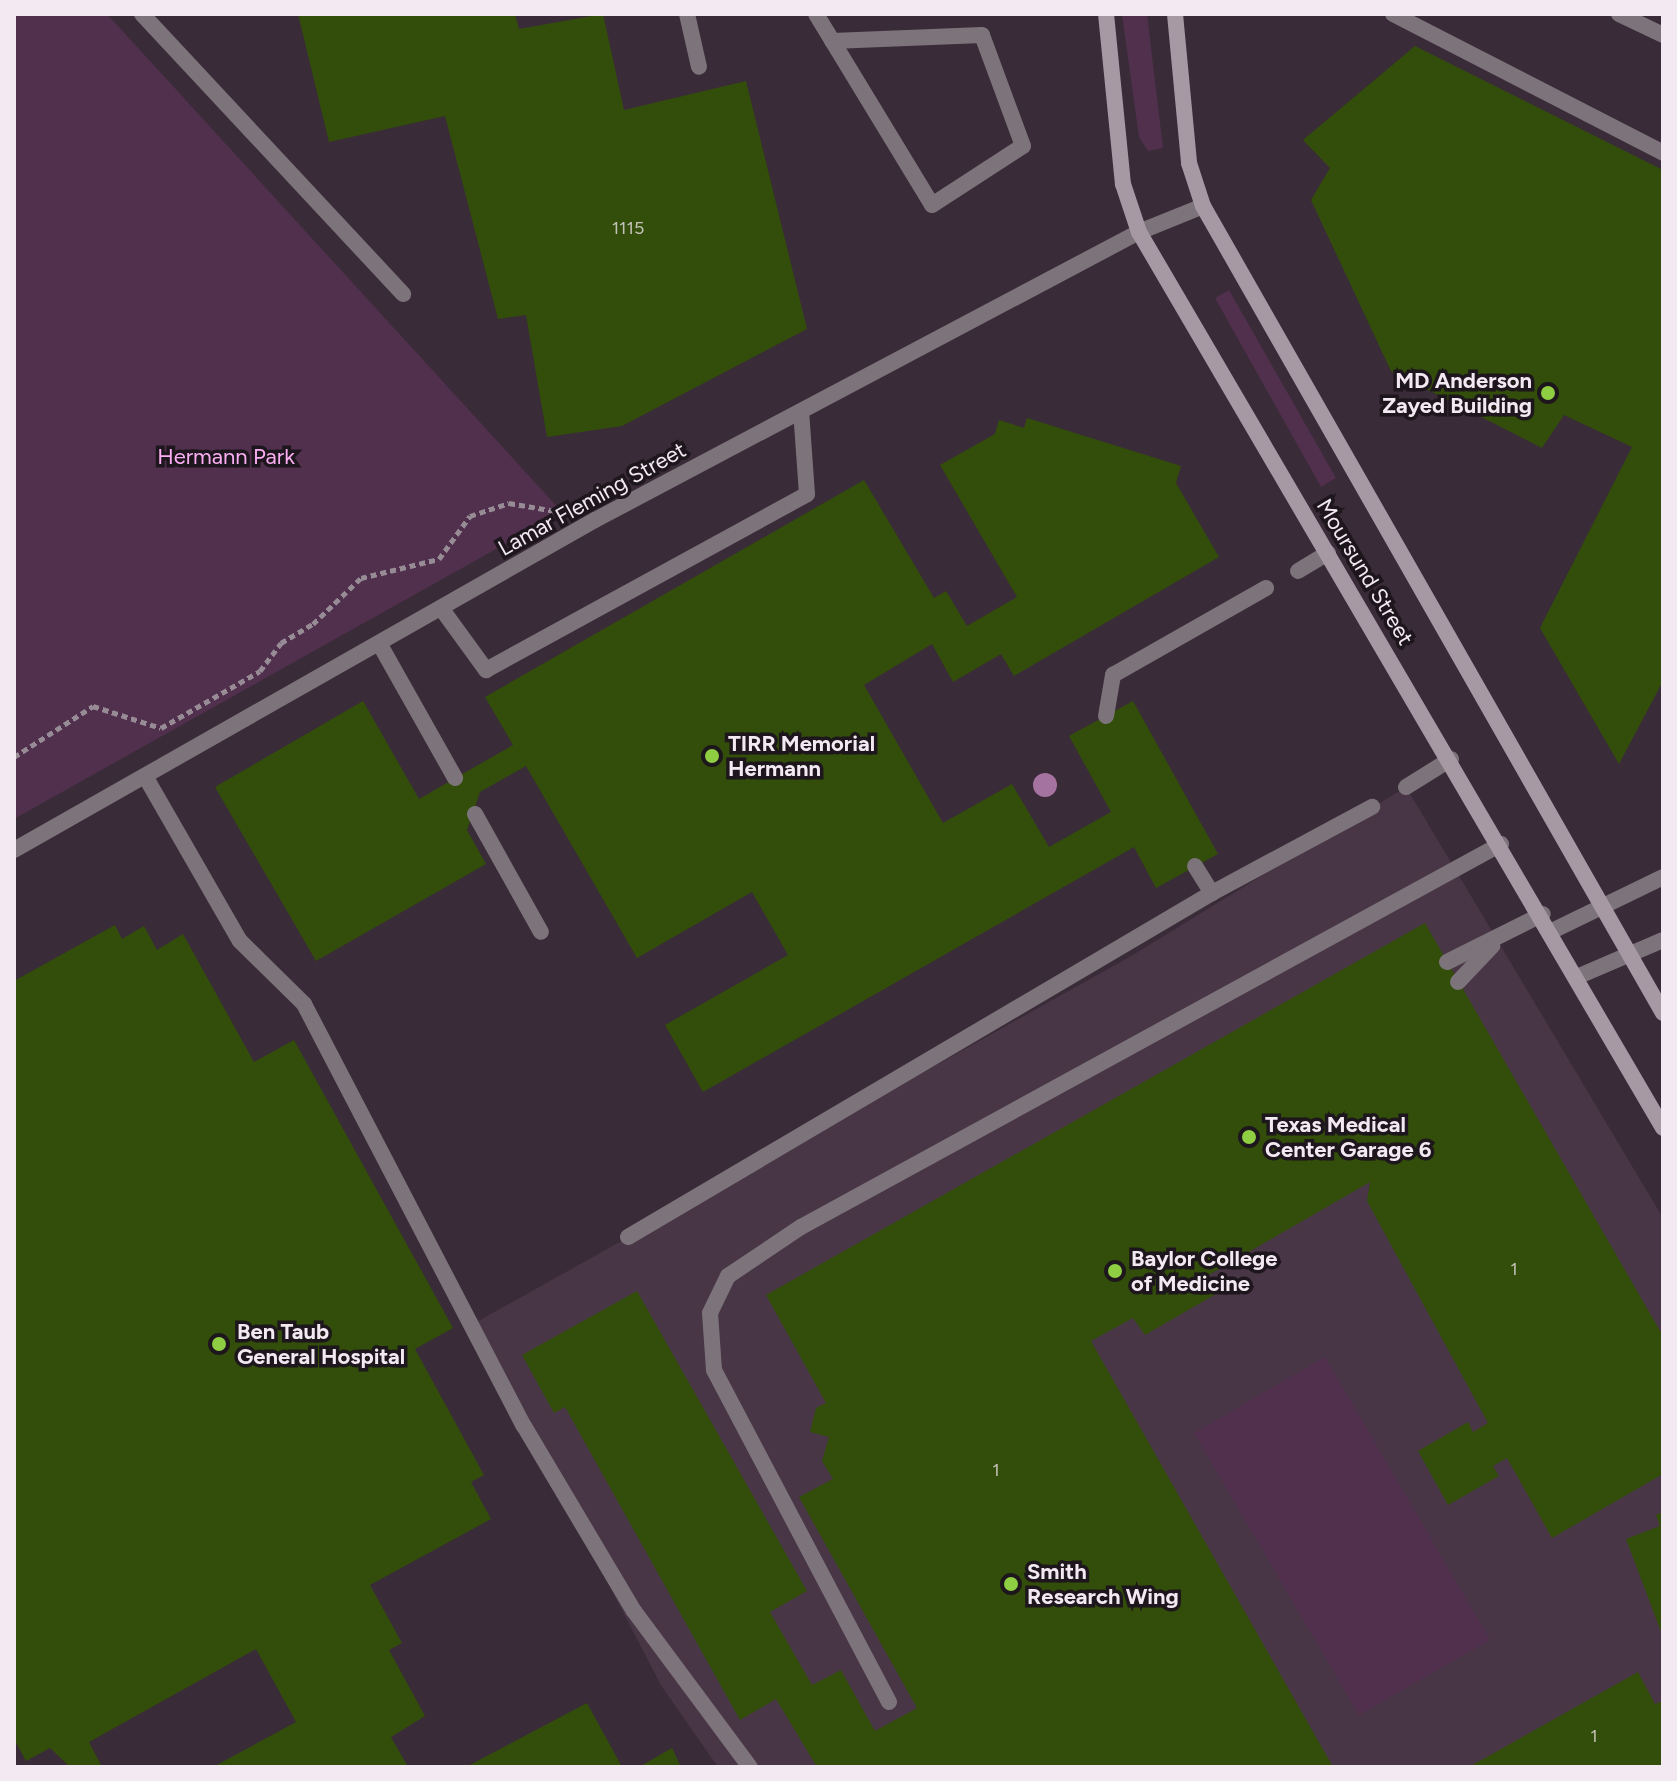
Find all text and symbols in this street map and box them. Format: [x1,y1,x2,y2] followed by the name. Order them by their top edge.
[612,217,644,239] house number: 1115
[1382,367,1532,418] place label: MD Anderson Zayed Building
[1539,384,1557,402] marker: MD Anderson Zayed Building
[494,436,690,562] street label: Lamar Fleming Street
[157,444,295,470] park label: Hermann Park
[1311,494,1419,650] street label: Moursund Street
[728,730,875,782] place label: TIRR Memorial Hermann
[703,747,721,765] marker: TIRR Memorial Hermann
[1265,1111,1432,1162] place label: Texas Medical Center Garage 6
[1240,1128,1258,1146] marker: Texas Medical Center Garage 6
[1131,1245,1277,1296] place label: Baylor College of Medicine
[1510,1258,1518,1280] house number: 1
[1106,1262,1124,1280] marker: Baylor College of Medicine
[237,1318,405,1370] place label: Ben Taub General Hospital
[208,1333,230,1355] marker: Ben Taub General Hospital
[992,1459,1000,1481] house number: 1
[1027,1558,1179,1610] place label: Smith Research Wing
[1002,1575,1020,1593] marker: Smith Research Wing
[1590,1725,1598,1747] house number: 1

